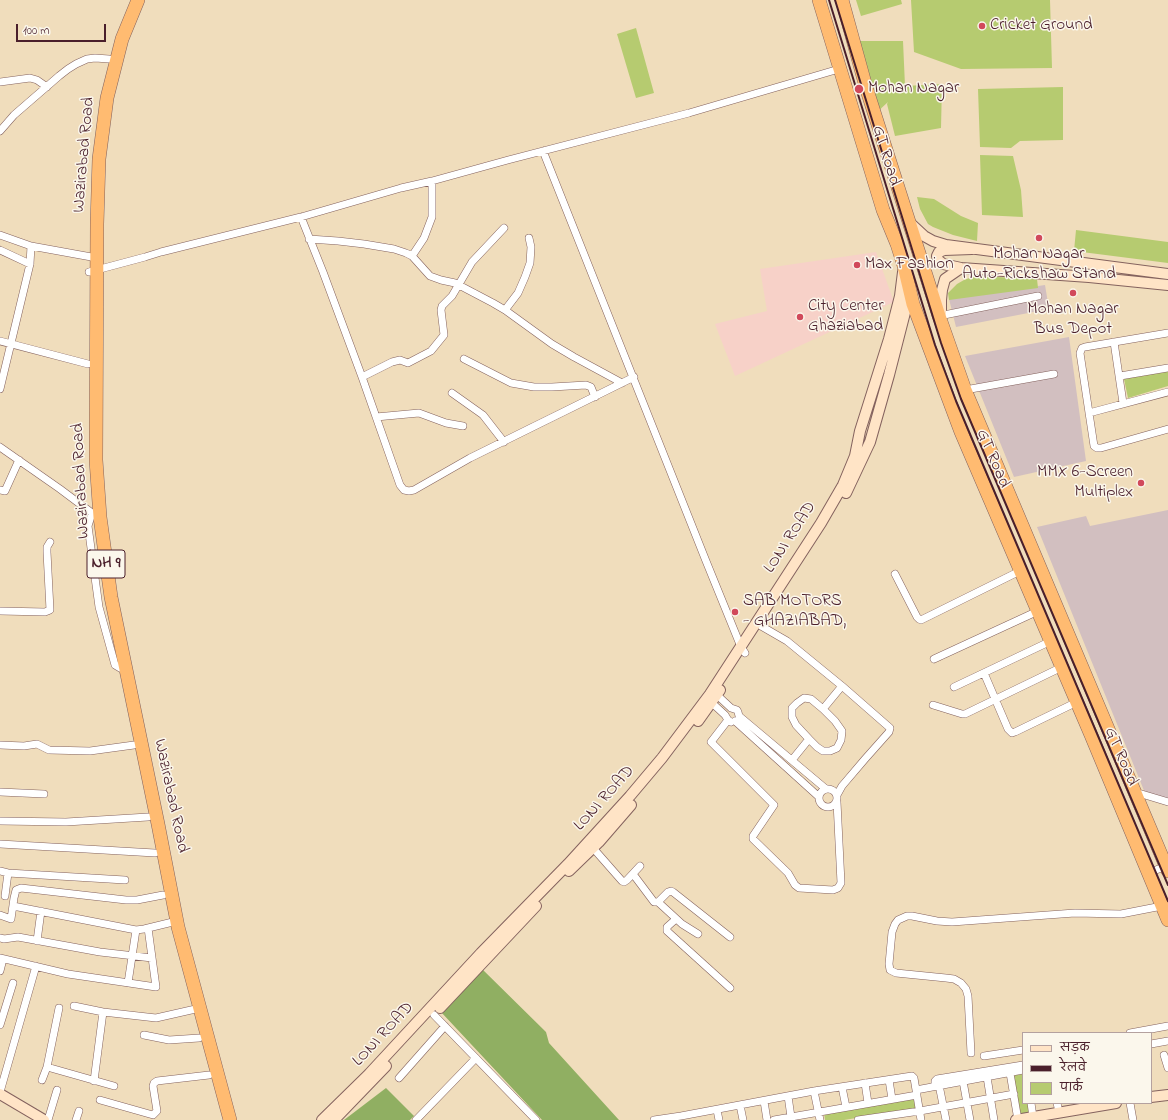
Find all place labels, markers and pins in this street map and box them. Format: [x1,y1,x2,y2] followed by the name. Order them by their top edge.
[990,16,1093,36] place label: Cricket Ground
[977,21,987,31] marker: Cricket Ground
[868,79,959,99] place label: Mohan Nagar
[853,83,865,95] marker: Mohan Nagar
[1034,233,1044,243] marker: Mohan Nagar Auto-Rickshaw Stand
[962,245,1116,285] place label: Mohan Nagar Auto-Rickshaw Stand
[865,255,954,275] place label: Max Fashion
[852,260,862,270] marker: Max Fashion
[1068,288,1078,298] marker: Mohan Nagar Bus Depot
[808,297,884,337] place label: City Center Ghaziabad
[1027,300,1119,340] place label: Mohan Nagar Bus Depot
[795,312,805,322] marker: City Center Ghaziabad
[1037,463,1133,503] place label: MMX 6-Screen Multiplex
[1136,478,1146,488] marker: MMX 6-Screen Multiplex
[743,592,846,632] place label: SAB MOTORS - GHAZIABAD,
[730,607,740,617] marker: SAB MOTORS - GHAZIABAD,

